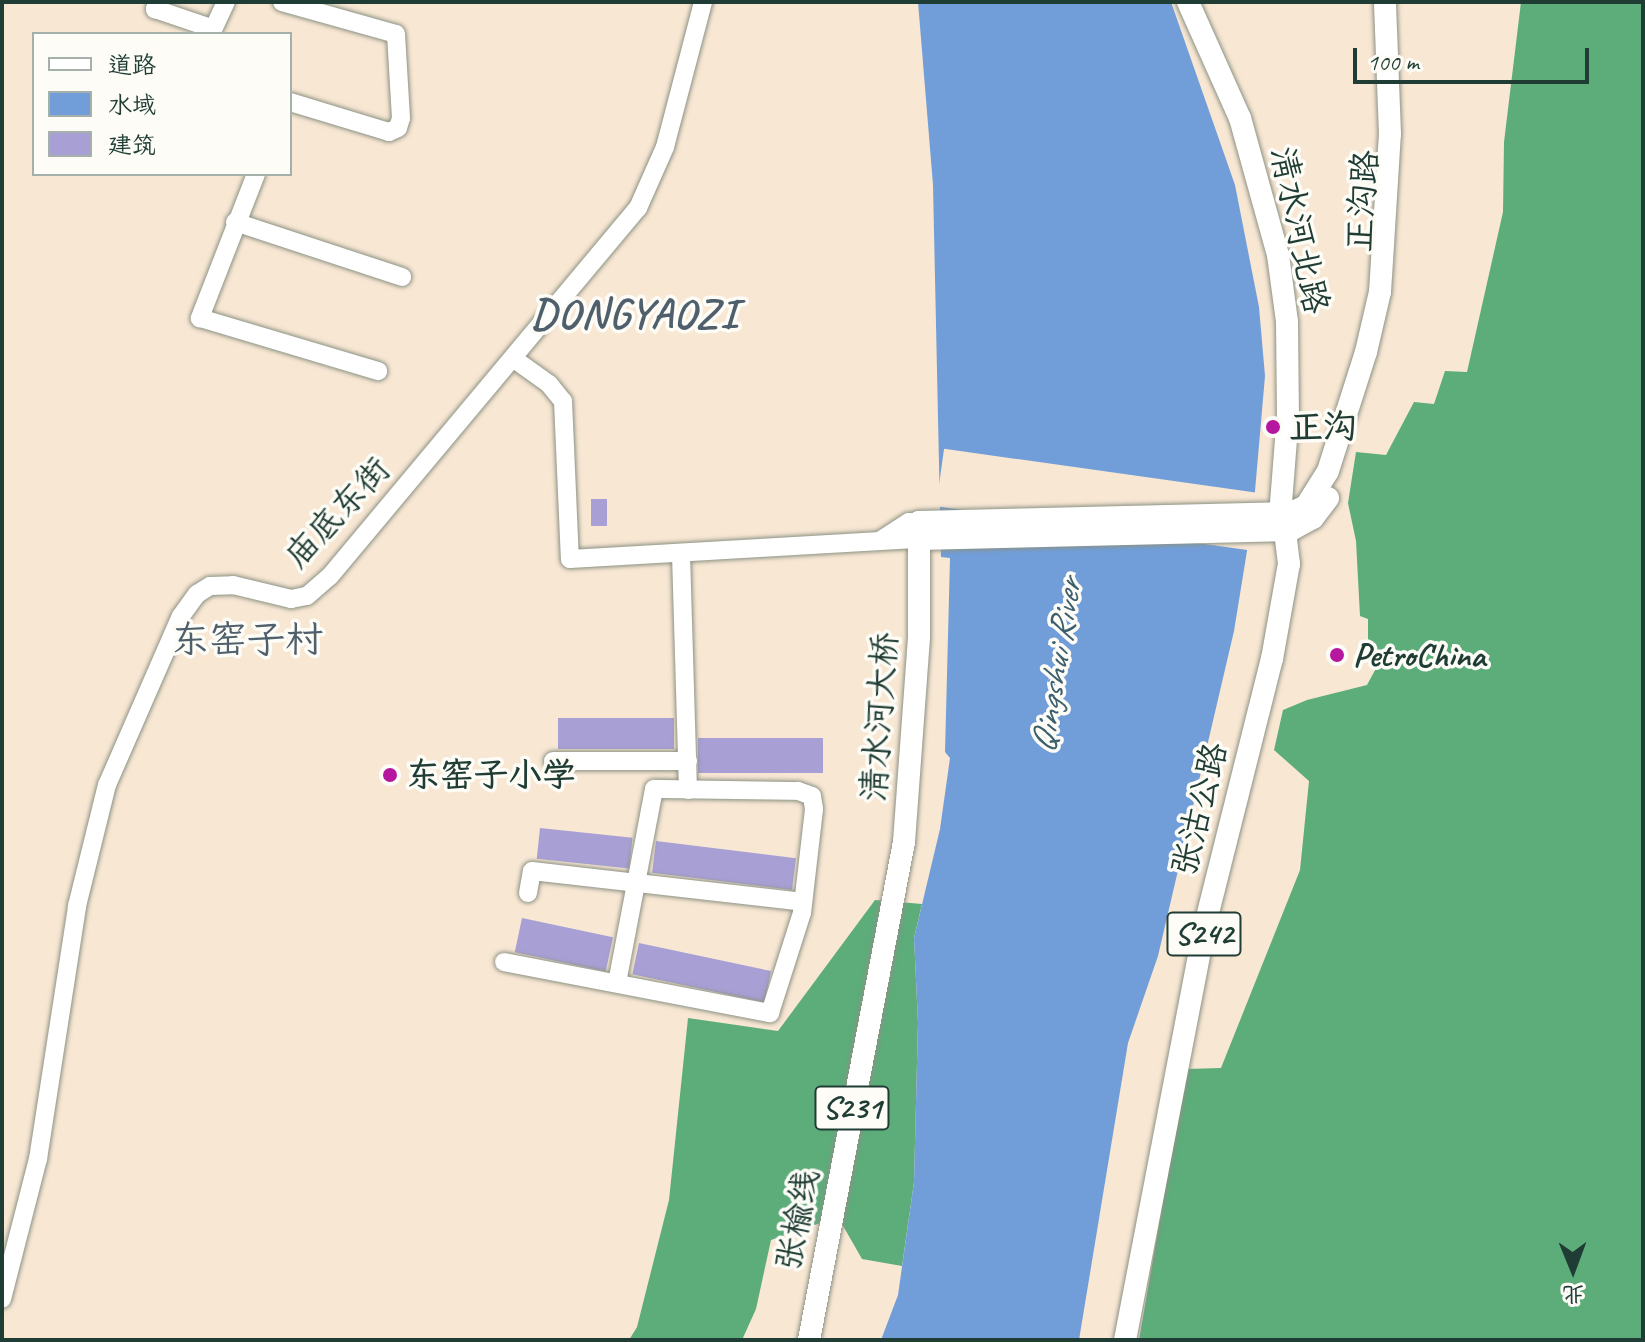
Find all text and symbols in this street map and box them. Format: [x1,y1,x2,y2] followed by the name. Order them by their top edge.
[32,32,292,176] legend
[1357,32,1593,82] scale bar
[1367,47,1419,77] text: 100 m
[108,50,156,80] text: 道路
[108,90,156,120] text: 水域
[108,130,156,160] text: 建筑
[1262,143,1338,317] street label: 清水河北路
[1338,149,1386,253] street label: 正沟路
[530,289,740,339] district label: DONGYAOZI
[1289,407,1357,447] place label: 正沟
[1264,418,1282,436] marker: 正沟
[276,448,398,576] street label: 庙底东街
[1021,576,1091,756] water label: Qingshui River
[171,617,323,663] district label: 东窑子村
[853,631,905,803] street label: 清水河大桥
[1353,635,1485,675] place label: PetroChina
[1328,646,1346,664] marker: PetroChina
[1163,738,1235,880] street label: 张沽公路
[406,755,576,795] place label: 东窑子小学
[381,766,399,784] marker: 东窑子小学
[1166,906,1242,962] road number: S242
[814,1080,890,1136] road number: S231
[767,1166,827,1274] street label: 张榆线
[1533,1230,1613,1310] north arrow
[1562,1280,1585,1308] text: 北

